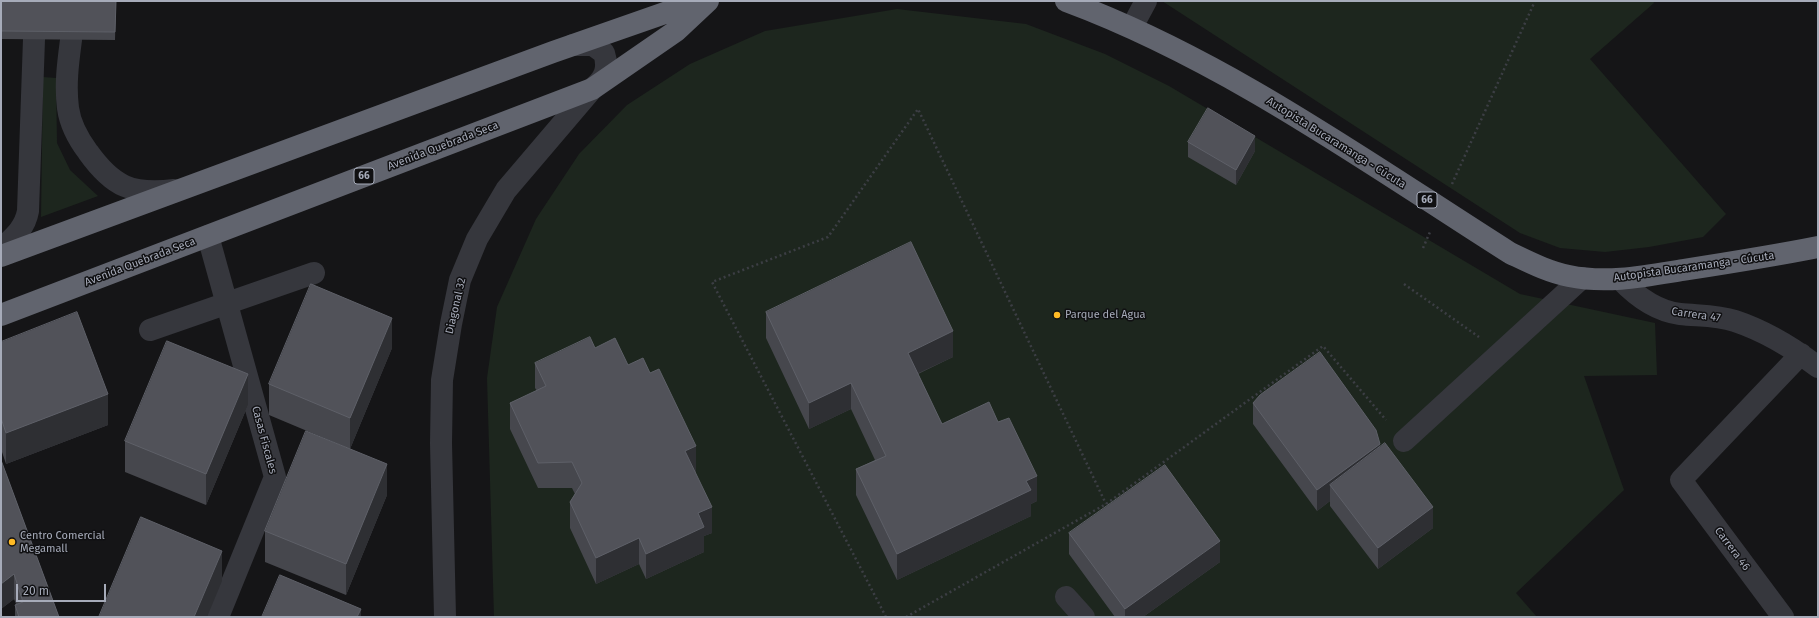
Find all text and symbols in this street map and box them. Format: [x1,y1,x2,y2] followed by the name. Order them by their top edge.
[1264,94,1408,192] street label: Autopista Bucaramanga - Cúcuta
[386,119,500,173] street label: Avenida Quebrada Seca
[354,168,374,184] road number: 66
[1417,192,1437,208] road number: 66
[83,235,197,289] street label: Avenida Quebrada Seca
[1613,249,1775,285] street label: Autopista Bucaramanga - Cúcuta
[443,277,469,335] street label: Diagonal 32
[1671,305,1721,325] street label: Carrera 47
[1065,308,1146,322] place label: Parque del Agua
[1052,310,1062,320] marker: Parque del Agua
[249,405,279,475] street label: Casas Fiscales
[1711,525,1753,573] street label: Carrera 46
[20,529,105,555] place label: Centro Comercial Megamall
[7,537,17,547] marker: Centro Comercial Megamall
[18,576,108,602] scale bar
[23,584,49,598] text: 20 m

